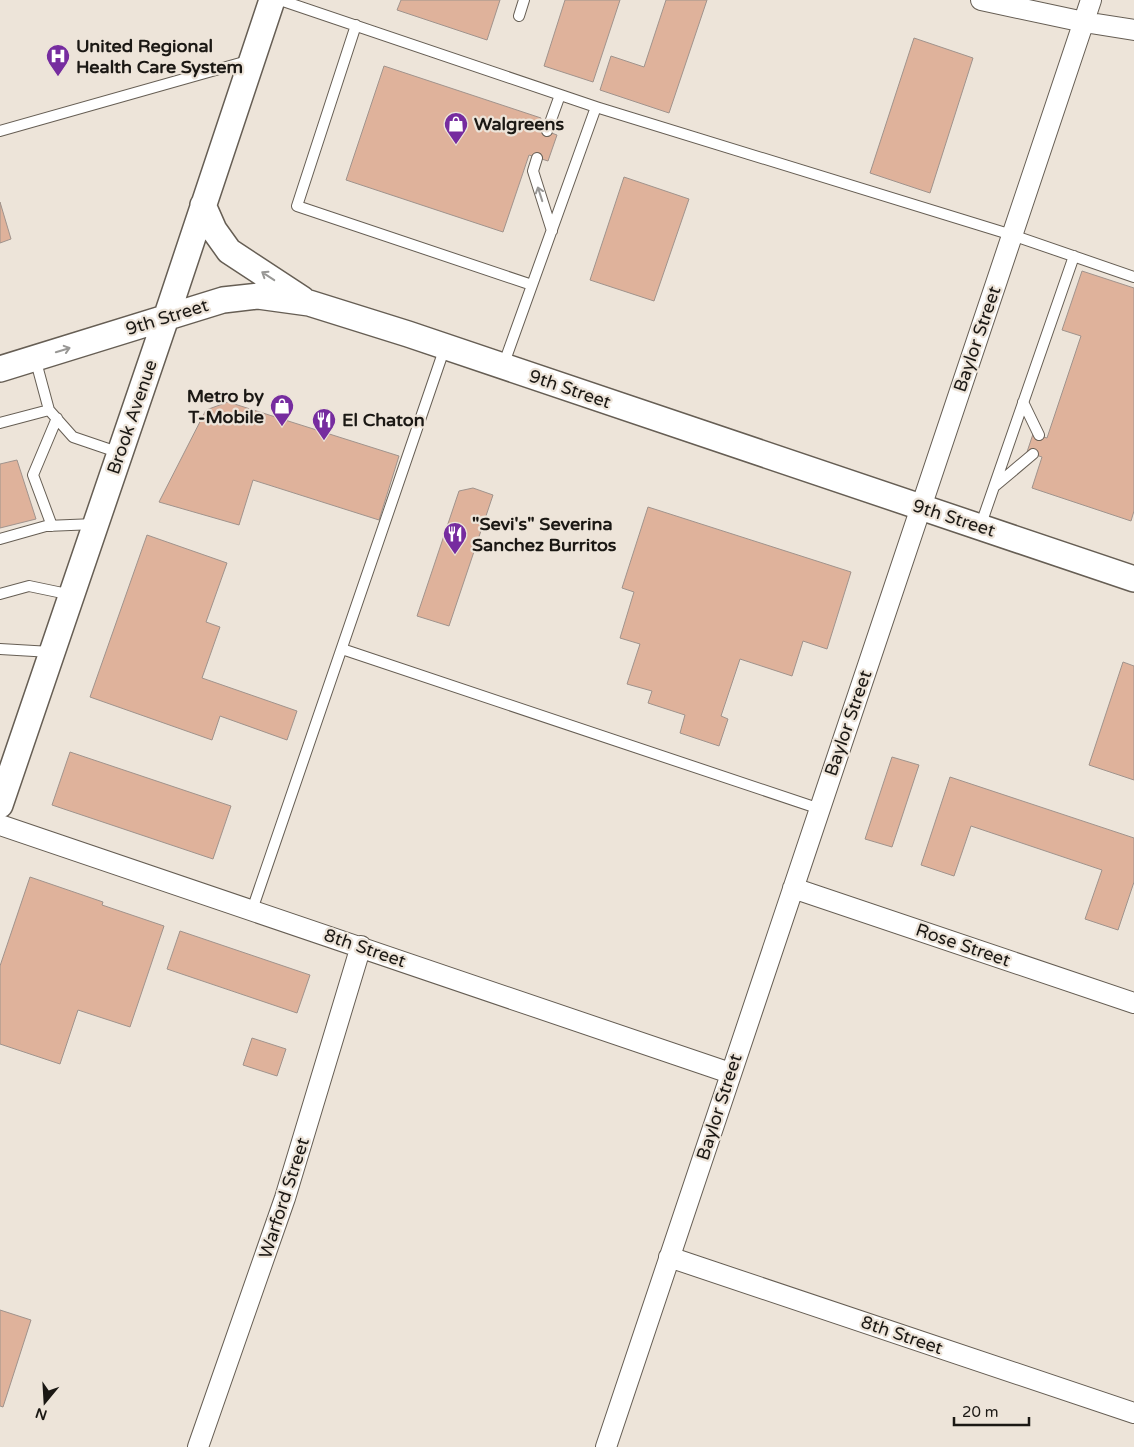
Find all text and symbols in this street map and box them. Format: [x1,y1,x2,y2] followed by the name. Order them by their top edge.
[76,35,243,78] place label: United Regional Health Care System
[45,43,71,77] hospital icon: United Regional Health Care System
[443,111,469,145] shop icon: Walgreens
[474,113,564,135] place label: Walgreens
[535,187,544,202] one-way arrow
[261,271,275,281] one-way arrow
[949,283,1005,395] street label: Baylor Street
[123,294,211,340] street label: 9th Street
[55,344,71,354] one-way arrow
[102,357,162,477] street label: Brook Avenue
[526,365,614,413] street label: 9th Street
[187,385,264,428] place label: Metro by T-Mobile
[269,393,295,427] shop icon: Metro by T-Mobile
[311,407,337,441] restaurant icon: El Chaton
[342,409,425,431] place label: El Chaton
[910,494,998,542] street label: 9th Street
[472,513,617,556] place label: "Sevi's" Severina Sanchez Burritos
[442,521,468,555] restaurant icon: "Sevi's" Severina Sanchez Burritos
[820,667,876,779] street label: Baylor Street
[913,919,1013,972] street label: Rose Street
[321,924,409,972] street label: 8th Street
[691,1051,747,1163] street label: Baylor Street
[254,1135,314,1261] street label: Warford Street
[858,1311,946,1359] street label: 8th Street
[20,1377,70,1427] north arrow
[954,1394,1029,1426] scale bar
[962,1403,999,1421] text: 20 m
[33,1404,49,1424] text: N

